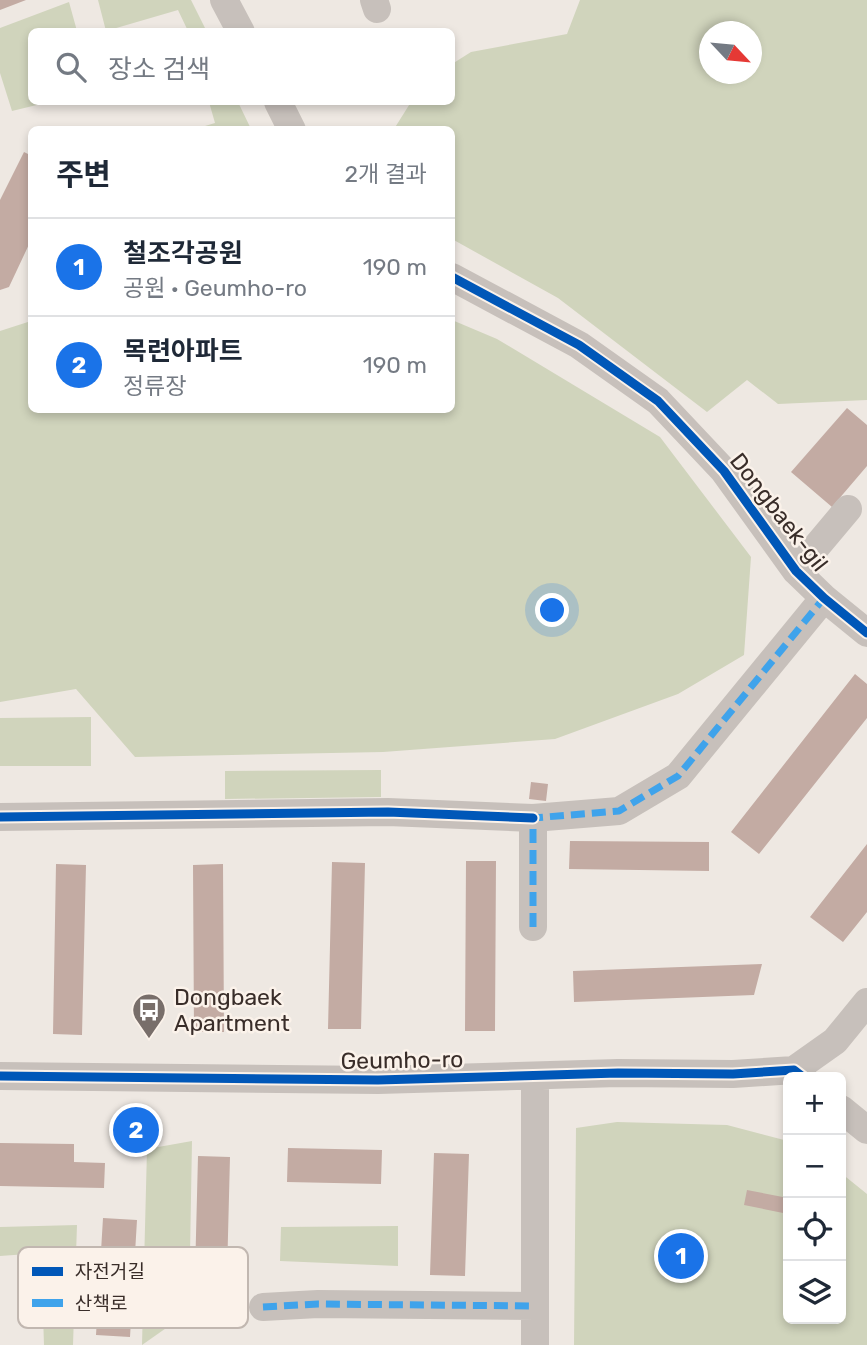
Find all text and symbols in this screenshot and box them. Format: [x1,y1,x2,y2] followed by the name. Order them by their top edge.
[699,21,762,84] north arrow
[28,28,455,105] search box
[52,48,90,86] icon: search
[108,54,210,85] text: 장소 검색
[56,157,111,193] text: 주변
[344,160,427,188] text: 2개 결과
[123,238,243,269] text: 철조각공원
[73,253,85,281] text: 1
[363,253,427,281] text: 190 m
[123,274,307,302] text: 공원 · Geumho-ro
[123,336,243,367] text: 목련아파트
[72,351,86,379] text: 2
[363,351,427,379] text: 190 m
[123,372,186,400] text: 정류장
[724,447,834,577] street label: Dongbaek-gil
[535,593,569,627] your location
[174,983,290,1037] place label: Dongbaek Apartment
[130,991,168,1040] bus stop icon: Dongbaek Apartment
[340,1045,464,1075] street label: Geumho-ro
[783,1072,846,1324] map controls
[783,1072,846,1135] button: +
[113,1104,159,1156] pin: 2
[783,1135,846,1198] button: −
[783,1198,846,1261] button: locate
[658,1230,704,1282] pin: 1
[18,1247,248,1328] legend
[75,1260,145,1283] text: 자전거길
[783,1261,846,1324] button: layers
[75,1292,127,1315] text: 산책로

